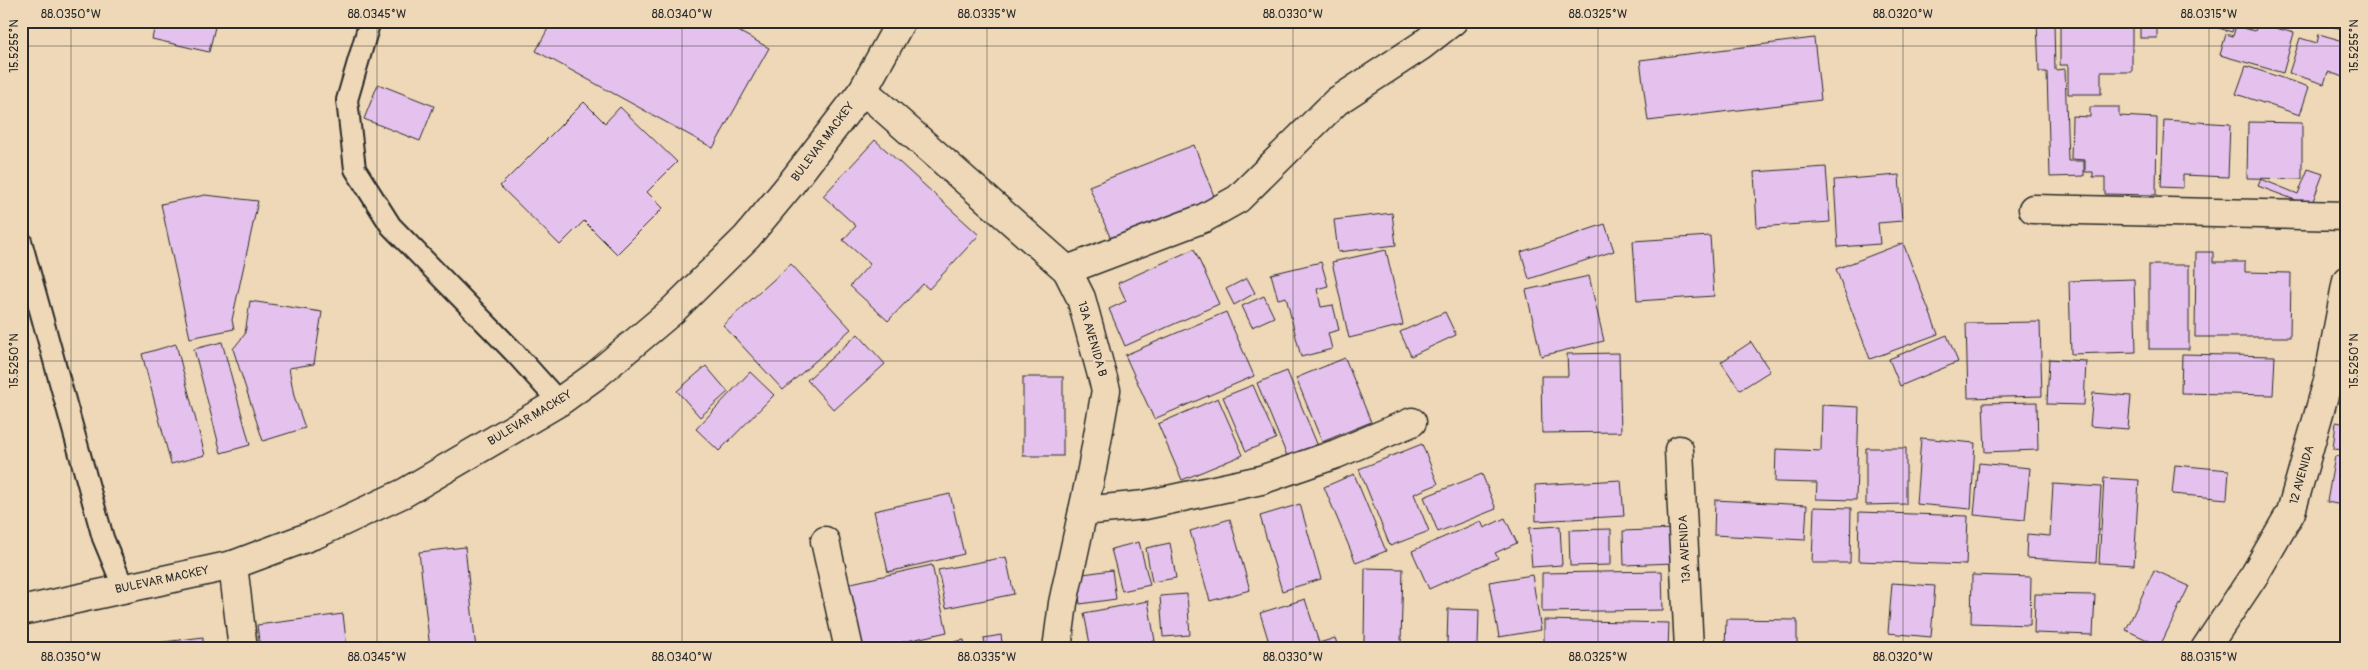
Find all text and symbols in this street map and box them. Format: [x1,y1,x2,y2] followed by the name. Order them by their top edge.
[41,7,101,22] text: 88.0350°W
[348,7,406,22] text: 88.0345°W
[652,7,712,22] text: 88.0340°W
[958,7,1016,22] text: 88.0335°W
[1263,7,1323,22] text: 88.0330°W
[1569,7,1627,22] text: 88.0325°W
[1873,7,1933,22] text: 88.0320°W
[2181,7,2237,22] text: 88.0315°W
[7,19,22,73] text: 15.5255°N
[2347,19,2362,73] text: 15.5255°N
[788,99,858,185] street label: BULEVAR MACKEY
[1074,299,1110,379] street label: 13A AVENIDA B
[7,333,22,389] text: 15.5250°N
[2347,333,2362,389] text: 15.5250°N
[485,387,575,449] street label: BULEVAR MACKEY
[2286,444,2318,506] street label: 12 AVENIDA
[1676,514,1694,584] street label: 13A AVENIDA
[114,563,210,597] street label: BULEVAR MACKEY
[41,650,101,665] text: 88.0350°W
[348,650,406,665] text: 88.0345°W
[652,650,712,665] text: 88.0340°W
[958,650,1016,665] text: 88.0335°W
[1263,650,1323,665] text: 88.0330°W
[1569,650,1627,665] text: 88.0325°W
[1873,650,1933,665] text: 88.0320°W
[2181,650,2237,665] text: 88.0315°W

